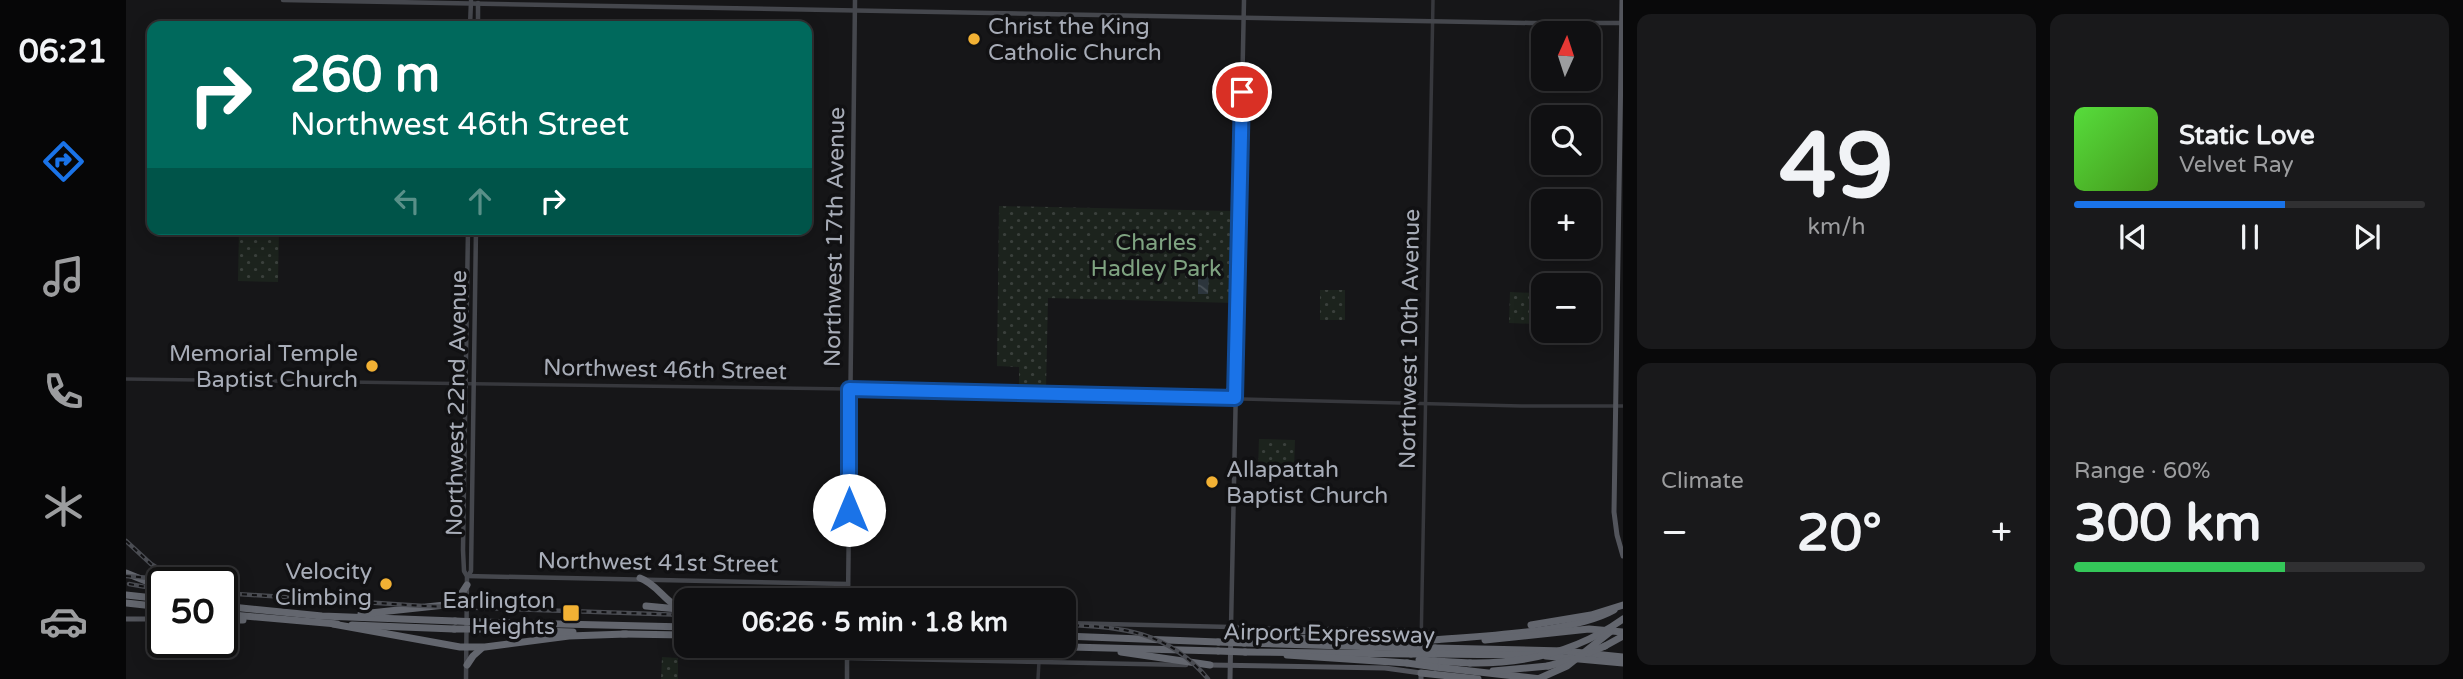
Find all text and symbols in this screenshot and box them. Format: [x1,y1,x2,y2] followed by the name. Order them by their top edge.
[988,13,1162,67] place label: Christ the King Catholic Church
[1531,21,1601,91] north arrow
[1531,21,1601,343] map controls
[966,31,982,47] marker: Christ the King Catholic Church
[19,33,107,71] text: 06:21
[290,46,440,105] text: 260 m
[175,49,266,140] icon: right
[1212,62,1272,122] pin
[1223,73,1261,111] icon: arrive
[1531,105,1601,175] button: search
[290,106,629,144] text: Northwest 46th Street
[819,107,851,367] street label: Northwest 17th Avenue
[1779,112,1894,222] text: 49
[2179,120,2315,151] text: Static Love
[39,137,88,186] icon: directions
[2179,151,2294,179] text: Velvet Ray
[388,182,426,220] icon: left
[461,182,499,220] icon: ahead
[534,182,572,220] icon: right
[1531,189,1601,259] button: +
[1394,209,1426,469] street label: Northwest 10th Avenue
[1808,213,1865,241] text: km/h
[2114,218,2152,256] icon: previous
[2231,218,2269,256] icon: pause
[2348,218,2386,256] icon: next
[1091,229,1221,283] park label: Charles Hadley Park
[39,252,88,301] icon: music
[441,270,473,536] street label: Northwest 22nd Avenue
[1531,273,1601,343] button: −
[169,340,358,394] place label: Memorial Temple Baptist Church
[543,354,787,386] street label: Northwest 46th Street
[364,358,380,374] marker: Memorial Temple Baptist Church
[39,367,88,416] icon: phone
[1226,456,1388,510] place label: Allapattah Baptist Church
[2074,457,2210,485] text: Range · 60%
[1661,467,1744,495] text: Climate
[812,473,886,547] position arrow
[1204,474,1220,490] marker: Allapattah Baptist Church
[39,482,88,531] icon: climate
[2074,492,2262,555] text: 300 km
[1797,502,1882,565] text: 20°
[1661,510,1688,556] text: −
[1991,510,2012,556] text: +
[537,547,779,579] street label: Northwest 41st Street
[275,558,372,612] place label: Velocity Climbing
[147,567,238,658] speed limit sign: 50
[378,576,394,592] marker: Velocity Climbing
[442,587,555,641] place label: Earlington Heights
[39,597,88,646] icon: car
[561,603,581,623] marker: Earlington Heights
[742,607,1008,638] text: 06:26 · 5 min · 1.8 km
[1223,618,1435,650] street label: Airport Expressway

